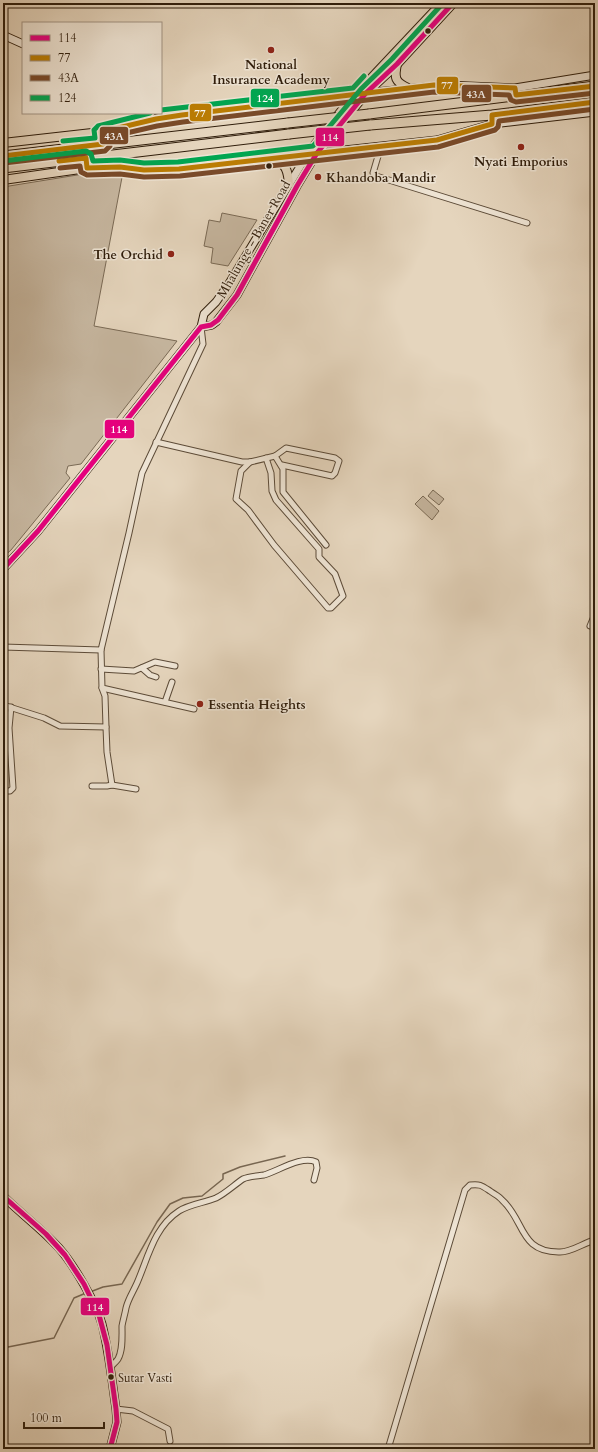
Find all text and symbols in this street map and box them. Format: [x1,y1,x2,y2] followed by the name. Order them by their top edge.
[22,22,162,114] legend
[423,26,433,36] unlabelled marker
[58,30,76,46] text: 114
[266,45,276,55] marker: National Insurance Academy
[58,50,70,66] text: 77
[212,56,330,89] place label: National Insurance Academy
[58,70,79,86] text: 43A
[436,76,459,95] line badge: 77
[441,78,453,93] text: 77
[461,84,492,103] line badge: 43A
[466,87,486,102] text: 43A
[250,88,280,108] line badge: 124
[58,90,76,106] text: 124
[257,91,274,106] text: 124
[189,103,212,122] line badge: 77
[194,106,206,121] text: 77
[99,126,129,145] line badge: 43A
[315,127,345,147] line badge: 114
[104,129,124,144] text: 43A
[322,130,339,145] text: 114
[516,142,526,152] marker: Nyati Emporius
[474,153,568,171] place label: Nyati Emporius
[264,161,274,171] unlabelled marker
[326,169,436,187] place label: Khandoba Mandir
[313,172,323,182] marker: Khandoba Mandir
[213,177,295,302] street label: Mhalunge - Baner Road
[93,246,164,264] place label: The Orchid
[166,249,176,259] marker: The Orchid
[104,419,135,439] line badge: 114
[111,422,128,437] text: 114
[208,696,306,714] place label: Essentia Heights
[195,699,205,709] marker: Essentia Heights
[80,1297,110,1316] line badge: 114
[87,1300,104,1315] text: 114
[118,1370,173,1386] place label: Sutar Vasti
[106,1372,116,1382] marker: Sutar Vasti
[24,1404,104,1430] scale bar
[30,1410,63,1426] text: 100 m

